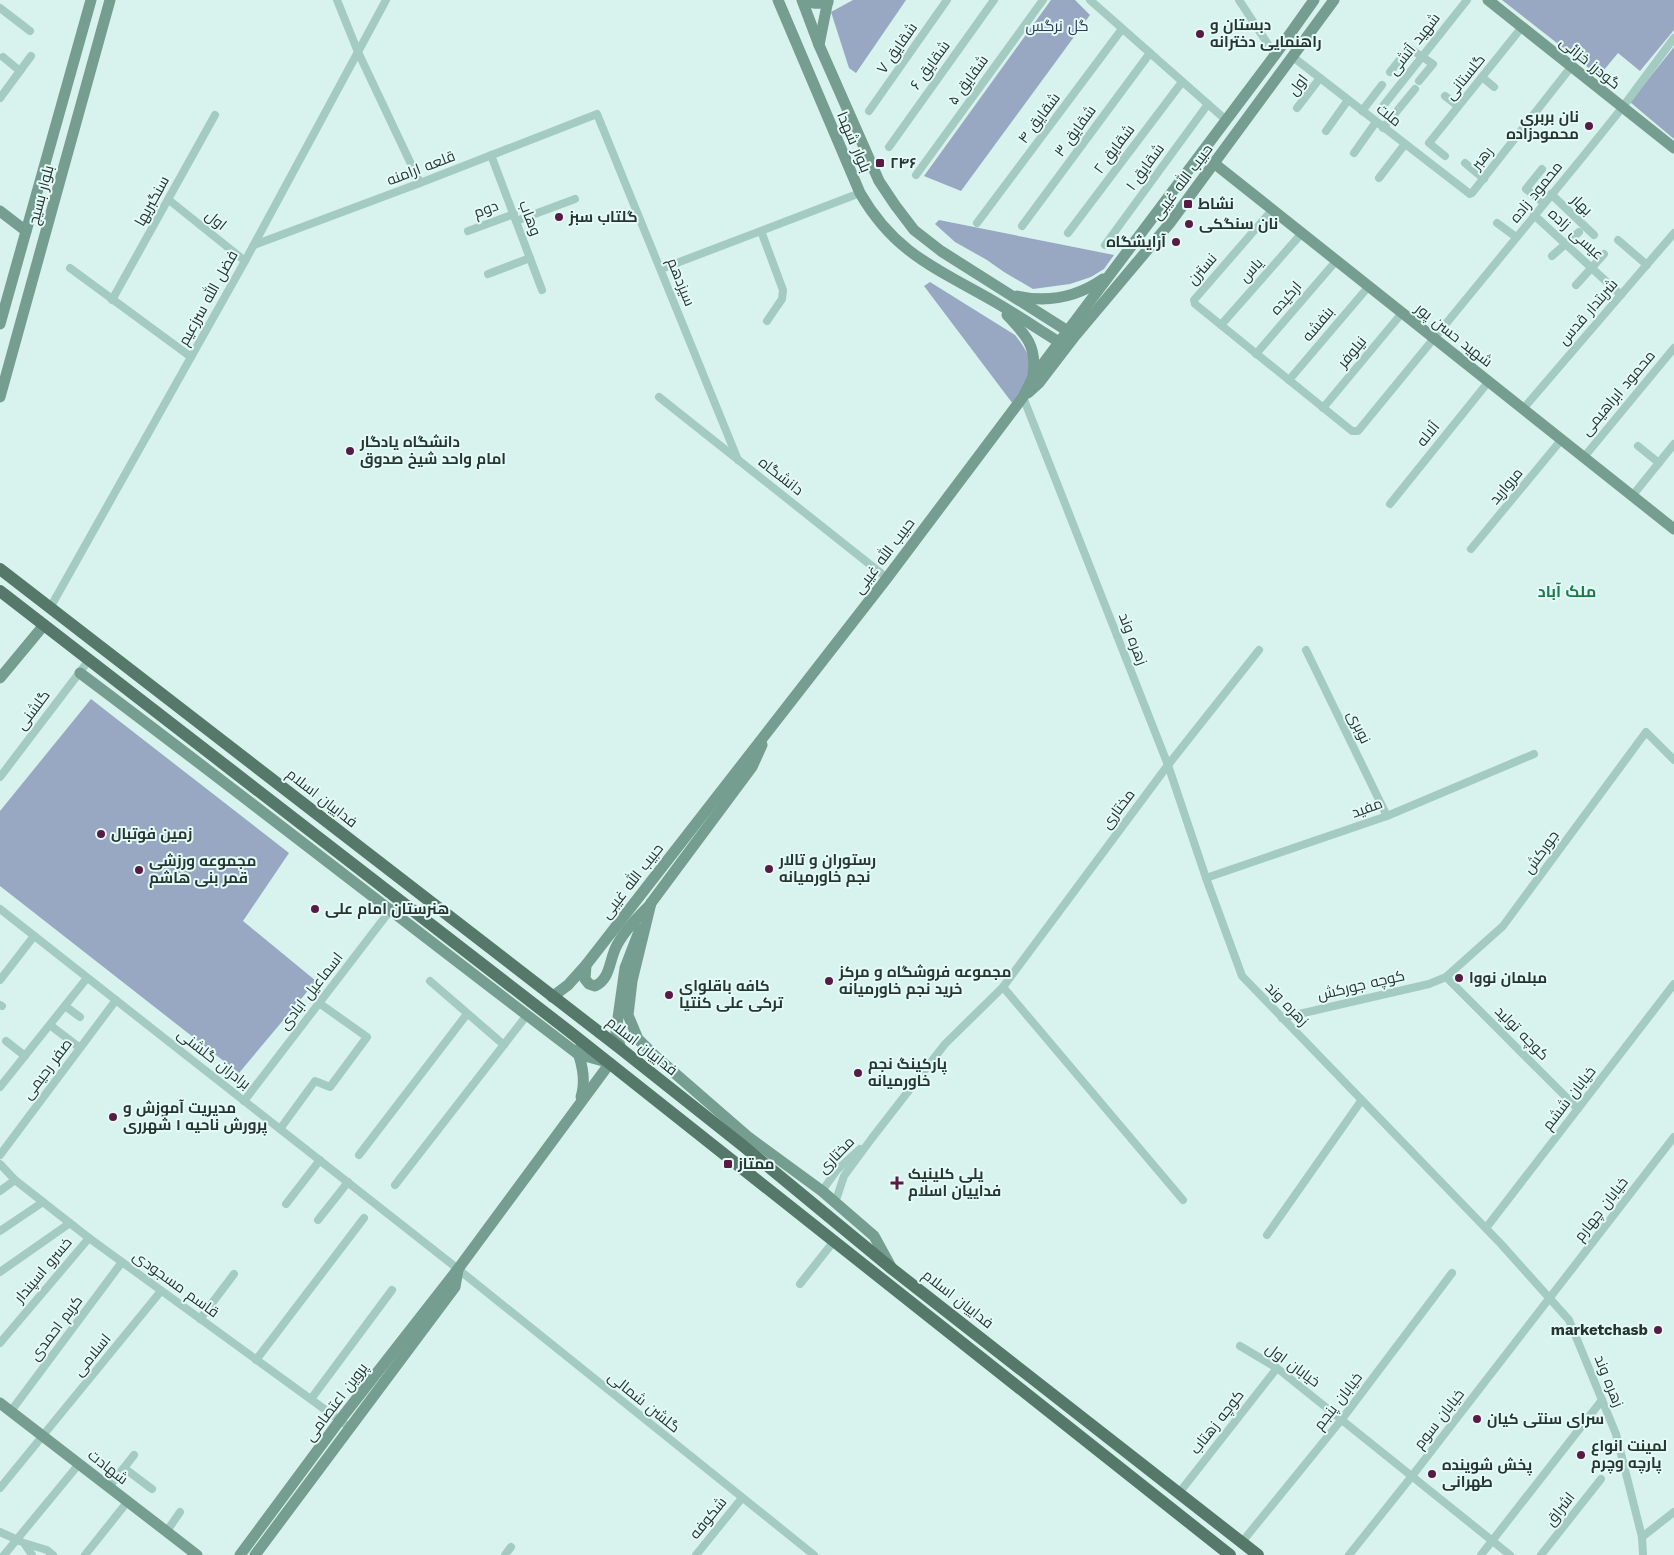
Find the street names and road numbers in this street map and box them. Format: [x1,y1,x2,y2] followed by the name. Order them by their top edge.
[1384,9,1445,79] street label: شهید آتشی
[873,19,922,78] street label: شقایق ۷
[1555,33,1624,94] street label: گودرز خزائی
[906,37,955,94] street label: شقایق ۶
[1441,50,1490,104] street label: گلستانی
[944,52,993,109] street label: شقایق ۵
[1284,71,1312,99] street label: اول
[1014,89,1065,148] street label: شقایق ۴
[1373,100,1405,130] street label: ملت
[1050,102,1100,161] street label: شقایق ۳
[832,109,875,176] street label: بلوار شهدا
[1090,121,1139,178] street label: شقایق ۲
[1122,140,1169,195] street label: شقایق ۱
[1147,140,1217,224] street label: حبیب الله غیبی
[1467,143,1497,174] street label: رهبر
[384,147,458,189] street label: قلعه ارامنه
[1506,158,1566,226] street label: محمود زاده
[24,163,60,227] street label: بلوار بسیج
[131,173,174,230] street label: سنگبریها
[1566,190,1596,220] street label: بهار
[471,196,501,223] street label: دوم
[515,198,545,238] street label: وهاب
[1544,204,1607,264] street label: عيسی زاده
[202,206,230,234] street label: اول
[174,247,242,349] street label: فضل الله سرزعیم
[1183,250,1221,289] street label: نسترن
[1235,254,1267,287] street label: یاس
[662,255,699,309] street label: سیزدهم
[1554,275,1622,349] street label: شربتدار قدس
[1267,278,1305,318] street label: ارکیده
[1410,299,1496,372] street label: شهید حسن پور
[1298,303,1338,345] street label: بنفشه
[1333,333,1370,372] street label: نیلوفر
[1577,347,1660,440] street label: محمود ابراهیمی
[1413,418,1443,450] street label: آلاله
[755,453,807,499] street label: دانشگاه
[1486,464,1526,508] street label: مروارید
[849,514,919,598] street label: حبیب الله غیبی
[1115,610,1151,668] street label: زهره وند
[12,686,55,734] street label: گلشنی
[1342,707,1375,747] street label: نوبری
[282,765,361,832] street label: فداییان اسلام
[1097,786,1139,833] street label: مختاری
[1349,794,1385,822] street label: مفید
[1519,827,1564,878] street label: جورکش
[596,839,668,923] street label: حبیب الله غیبی
[275,949,348,1034] street label: اسماعیل ابادی
[1316,966,1407,1005] street label: کوچه جورکش
[1262,978,1312,1030] street label: زهره وند
[1490,1002,1553,1065] street label: کوچه تولید
[602,1013,681,1080] street label: فداییان اسلام
[173,1025,254,1094] street label: برادران گلشنی
[18,1035,77,1104] street label: صفر رحیمی
[1539,1063,1600,1134] street label: خیابان ششم
[814,1133,859,1178] street label: مختاری
[1570,1173,1632,1245] street label: خیابان چهارم
[10,1234,76,1308] street label: خسرو اسپندار
[129,1247,222,1322] street label: قاسم مسجودی
[918,1266,997,1333] street label: فداییان اسلام
[26,1292,87,1365] street label: کریم احمدی
[69,1330,115,1380] street label: اسلامی
[1262,1339,1324,1392] street label: خیابان اول
[1590,1352,1628,1410] street label: زهره وند
[301,1359,372,1445] street label: پروین اعتصامی
[604,1368,684,1437] street label: گلشن شمالی
[1310,1369,1367,1434] street label: خیابان پنجم
[1410,1385,1469,1453] street label: خیابان سوم
[1186,1386,1249,1458] street label: کوچه زهتاب
[84,1446,132,1489] street label: شهادت
[1541,1489,1579,1530] street label: اشراق
[686,1493,730,1543] street label: شکوفه

